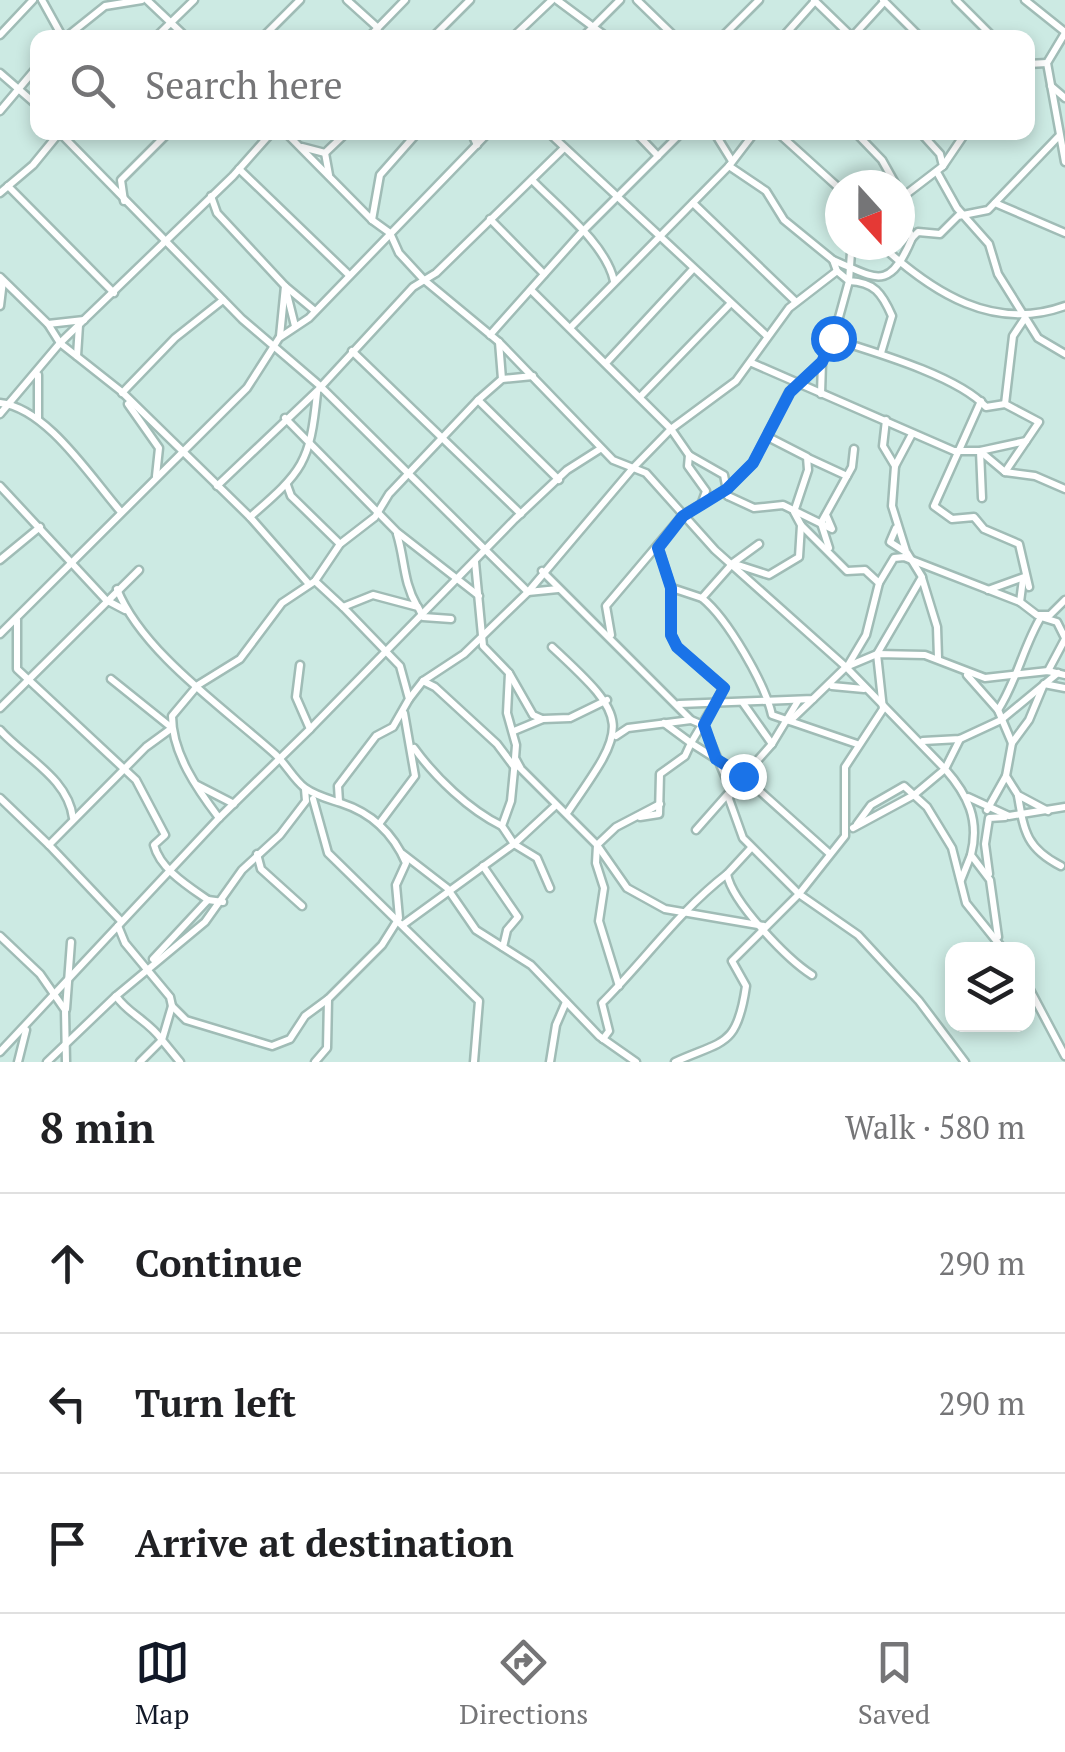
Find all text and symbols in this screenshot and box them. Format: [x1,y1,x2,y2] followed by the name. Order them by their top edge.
[30,30,1035,140] search box
[65,58,120,113] icon: search
[145,60,343,110] text: Search here
[825,170,915,260] north arrow
[811,316,857,362] route start
[721,754,767,800] route end
[945,942,1035,1032] map controls
[945,942,1035,1032] button: layers
[40,1099,155,1155] text: 8 min
[845,1106,1025,1148] text: Walk · 580 m
[40,1236,95,1291] icon: ahead
[135,1238,302,1288] text: Continue
[938,1242,1025,1284] text: 290 m
[40,1376,95,1431] icon: left
[135,1378,296,1428] text: Turn left
[938,1382,1025,1424] text: 290 m
[40,1516,95,1571] icon: arrive
[135,1518,514,1568] text: Arrive at destination
[135,1635,190,1732] tab: Map
[459,1635,588,1732] tab: Directions
[858,1635,930,1732] tab: Saved

